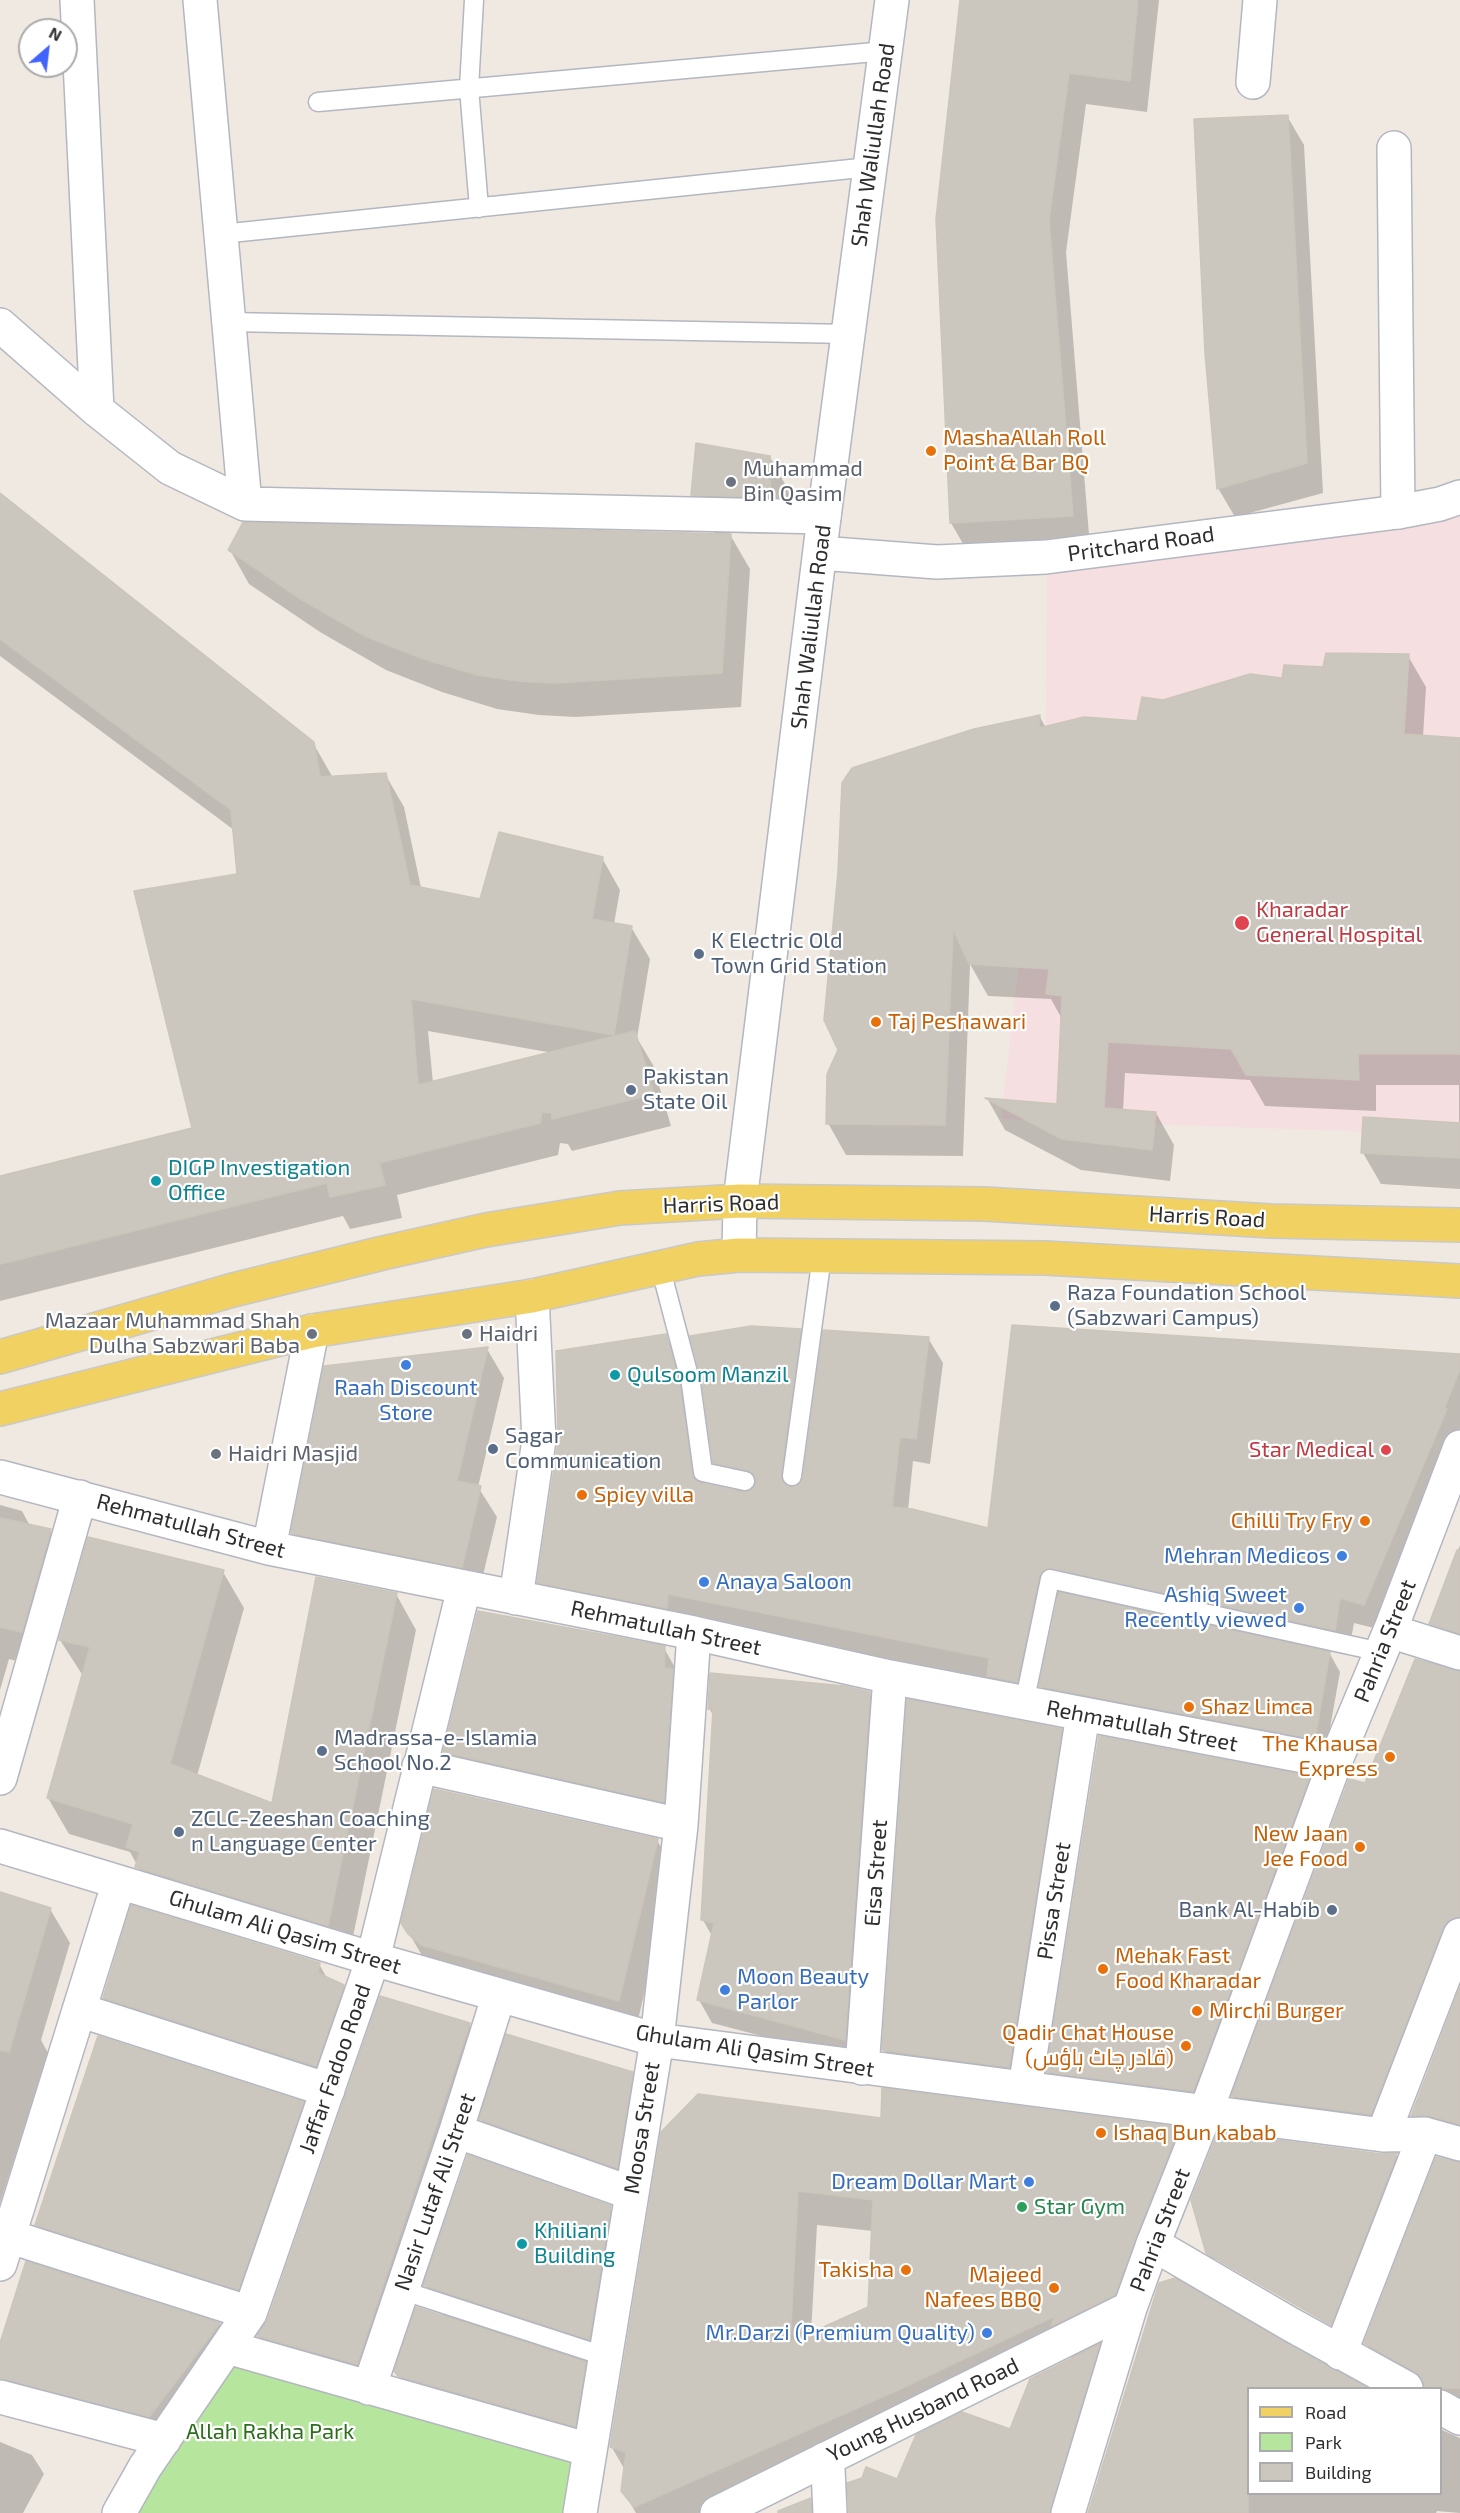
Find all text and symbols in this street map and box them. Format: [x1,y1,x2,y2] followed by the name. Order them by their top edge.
[18,18,78,78] north arrow
[46,22,65,45] text: N
[846,41,900,249] street label: Shah Waliullah Road
[943,425,1106,476] place label: MashaAllah Roll Point & Bar BQ
[924,444,938,458] marker: MashaAllah Roll Point & Bar BQ
[743,456,863,508] place label: Muhammad Bin Qasim
[724,475,738,489] marker: Muhammad Bin Qasim
[1066,521,1216,567] street label: Pritchard Road
[785,523,837,731] street label: Shah Waliullah Road
[1256,897,1422,948] place label: Kharadar General Hospital
[1233,914,1251,932] marker: Kharadar General Hospital
[711,928,887,980] place label: K Electric Old Town Grid Station
[692,947,706,961] marker: K Electric Old Town Grid Station
[888,1009,1026,1035] place label: Taj Peshawari
[869,1015,883,1029] marker: Taj Peshawari
[643,1064,729,1116] place label: Pakistan State Oil
[624,1083,638,1097] marker: Pakistan State Oil
[168,1155,350,1206] place label: DIGP Investigation Office
[149,1174,163,1188] marker: DIGP Investigation Office
[662,1189,780,1219] street label: Harris Road
[1148,1201,1266,1233] street label: Harris Road
[1067,1280,1306,1332] place label: Raza Foundation School (Sabzwari Campus)
[1048,1299,1062,1313] marker: Raza Foundation School (Sabzwari Campus)
[45,1308,300,1360] place label: Mazaar Muhammad Shah Dulha Sabzwari Baba
[479,1321,538,1347] place label: Haidri
[305,1327,319,1341] marker: Mazaar Muhammad Shah Dulha Sabzwari Baba
[460,1327,474,1341] marker: Haidri
[399,1358,413,1372] marker: Raah Discount Store
[627,1362,789,1388] place label: Qulsoom Manzil
[608,1368,622,1382] marker: Qulsoom Manzil
[334,1375,478,1426] place label: Raah Discount Store
[505,1423,661,1474] place label: Sagar Communication
[1249,1437,1374,1463] place label: Star Medical
[228,1441,358,1467] place label: Haidri Masjid
[486,1442,500,1456] marker: Sagar Communication
[1379,1443,1393,1457] marker: Star Medical
[209,1447,223,1461] marker: Haidri Masjid
[594,1482,694,1508] place label: Spicy villa
[94,1488,288,1564] street label: Rehmatullah Street
[575,1488,589,1502] marker: Spicy villa
[1231,1508,1353,1534] place label: Chilli Try Fry
[1358,1514,1372,1528] marker: Chilli Try Fry
[1164,1543,1330,1569] place label: Mehran Medicos
[1335,1549,1349,1563] marker: Mehran Medicos
[716,1569,852,1595] place label: Anaya Saloon
[697,1575,711,1589] marker: Anaya Saloon
[1348,1576,1422,1706] street label: Pahria Street
[1124,1582,1287,1634] place label: Ashiq Sweet Recently viewed
[568,1595,764,1661] street label: Rehmatullah Street
[1292,1601,1306,1615] marker: Ashiq Sweet Recently viewed
[1201,1694,1313,1720] place label: Shaz Limca
[1044,1695,1240,1757] street label: Rehmatullah Street
[1182,1700,1196,1714] marker: Shaz Limca
[334,1725,537,1777] place label: Madrassa-e-Islamia School No.2
[1262,1731,1378,1783] place label: The Khausa Express
[315,1744,329,1758] marker: Madrassa-e-Islamia School No.2
[1383,1750,1397,1764] marker: The Khausa Express
[191,1806,430,1858] place label: ZCLC-Zeeshan Coaching n Language Center
[859,1819,893,1927] street label: Eisa Street
[1253,1821,1348,1873] place label: New Jaan Jee Food
[172,1825,186,1839] marker: ZCLC-Zeeshan Coaching n Language Center
[1032,1840,1076,1962] street label: Pissa Street
[1353,1840,1367,1854] marker: New Jaan Jee Food
[166,1884,404,1980] street label: Ghulam Ali Qasim Street
[1178,1897,1320,1923] place label: Bank Al-Habib
[1325,1903,1339,1917] marker: Bank Al-Habib
[1115,1943,1261,1994] place label: Mehak Fast Food Kharadar
[1096,1962,1110,1976] marker: Mehak Fast Food Kharadar
[737,1964,869,2016] place label: Moon Beauty Parlor
[294,1981,376,2157] street label: Jaffar Fadoo Road
[718,1983,732,1997] marker: Moon Beauty Parlor
[1209,1998,1344,2024] place label: Mirchi Burger
[1190,2004,1204,2018] marker: Mirchi Burger
[634,2019,876,2083] street label: Ghulam Ali Qasim Street
[1002,2020,1174,2072] place label: Qadir Chat House (قادر چاٹ ہاؤس)
[1179,2039,1193,2053] marker: Qadir Chat House (قادر چاٹ ہاؤس)
[619,2060,665,2196] street label: Moosa Street
[389,2090,481,2294] street label: Nasir Lutaf Ali Street
[1113,2120,1277,2146] place label: Ishaq Bun kabab
[1094,2126,1108,2140] marker: Ishaq Bun kabab
[1124,2165,1196,2295] street label: Pahria Street
[831,2169,1017,2195] place label: Dream Dollar Mart
[1022,2175,1036,2189] marker: Dream Dollar Mart
[1034,2194,1125,2220] place label: Star Gym
[1015,2200,1029,2214] marker: Star Gym
[534,2218,615,2270] place label: Khiliani Building
[515,2237,529,2251] marker: Khiliani Building
[819,2257,894,2283] place label: Takisha
[925,2262,1042,2314] place label: Majeed Nafees BBQ
[899,2263,913,2277] marker: Takisha
[1047,2281,1061,2295] marker: Majeed Nafees BBQ
[706,2320,975,2346] place label: Mr.Darzi (Premium Quality)
[980,2326,994,2340] marker: Mr.Darzi (Premium Quality)
[823,2352,1023,2468] street label: Young Husband Road
[1247,2387,1442,2495] legend
[1305,2401,1346,2423] text: Road
[186,2419,354,2445] park label: Allah Rakha Park
[1305,2431,1342,2453] text: Park
[1305,2461,1372,2483] text: Building

